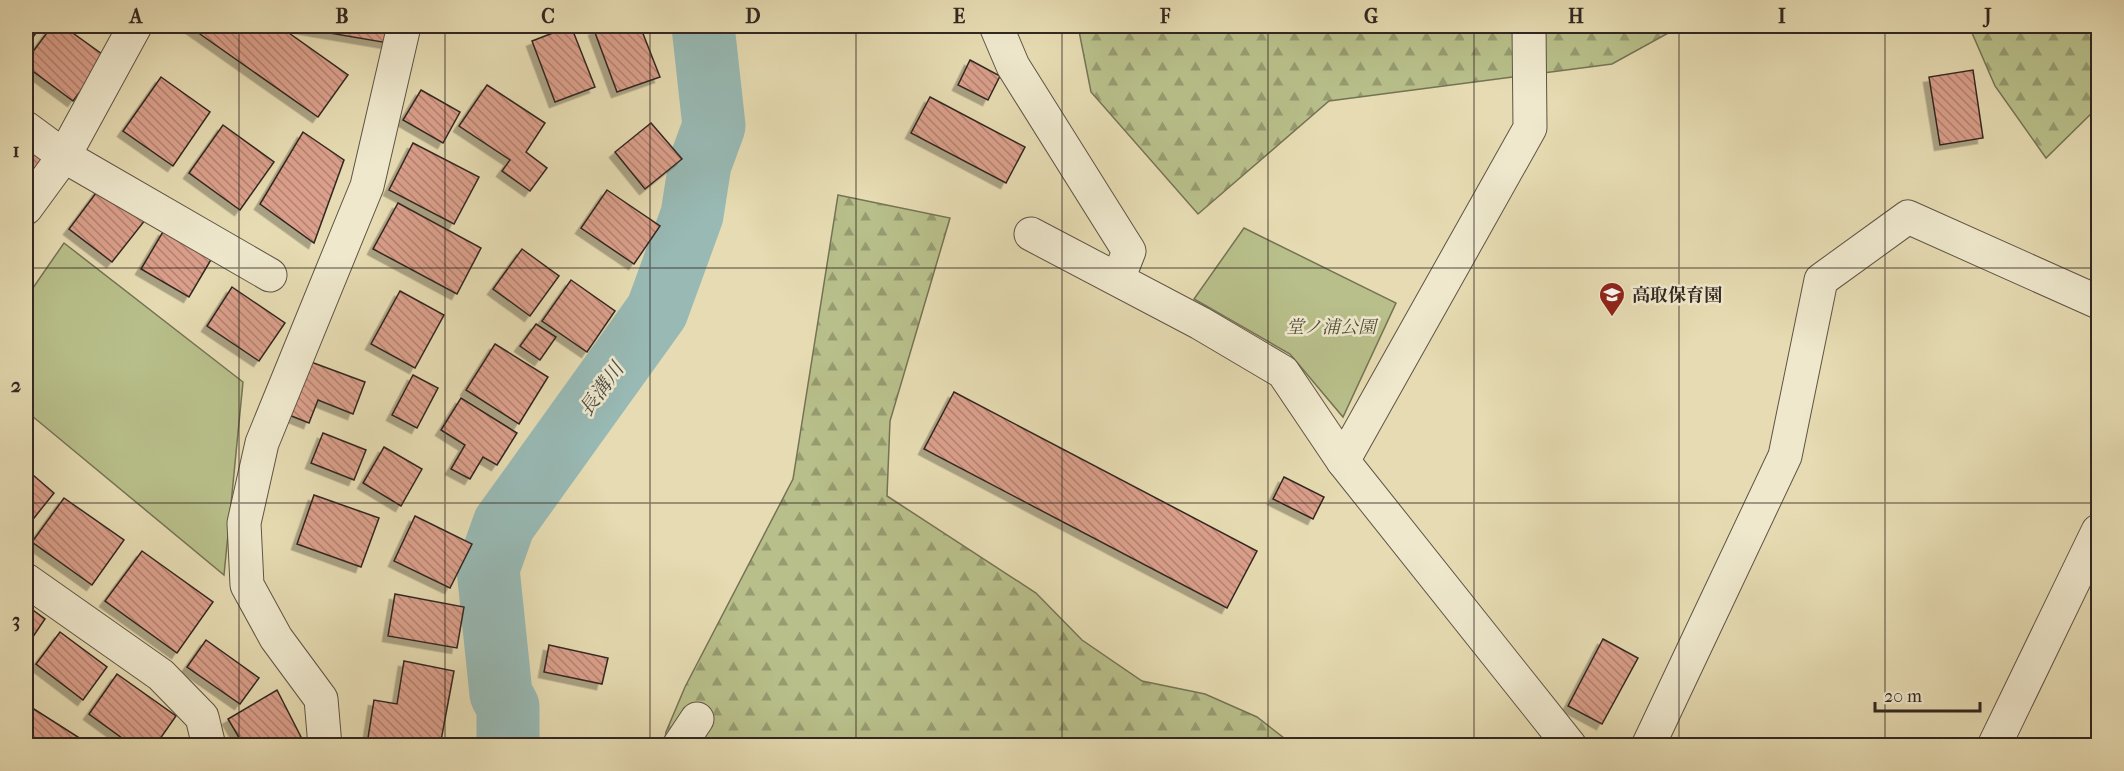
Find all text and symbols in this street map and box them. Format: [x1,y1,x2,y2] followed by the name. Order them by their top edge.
[128,5,144,28] text: A
[335,5,349,28] text: B
[541,5,555,28] text: C
[745,5,761,28] text: D
[953,5,965,28] text: E
[1159,5,1171,28] text: F
[1364,5,1378,28] text: G
[1568,5,1584,28] text: H
[1778,5,1786,28] text: I
[1982,5,1992,28] text: J
[12,139,20,162] text: 1
[1597,280,1627,318] school or university icon: 高取保育園
[1632,285,1722,306] place label: 高取保育園
[1286,317,1379,338] park label: 堂ノ浦公園
[574,357,630,420] water label: 長溝川
[11,374,21,397] text: 2
[12,609,20,632] text: 3
[1875,675,1980,713] scale bar
[1884,686,1922,707] text: 20 m

